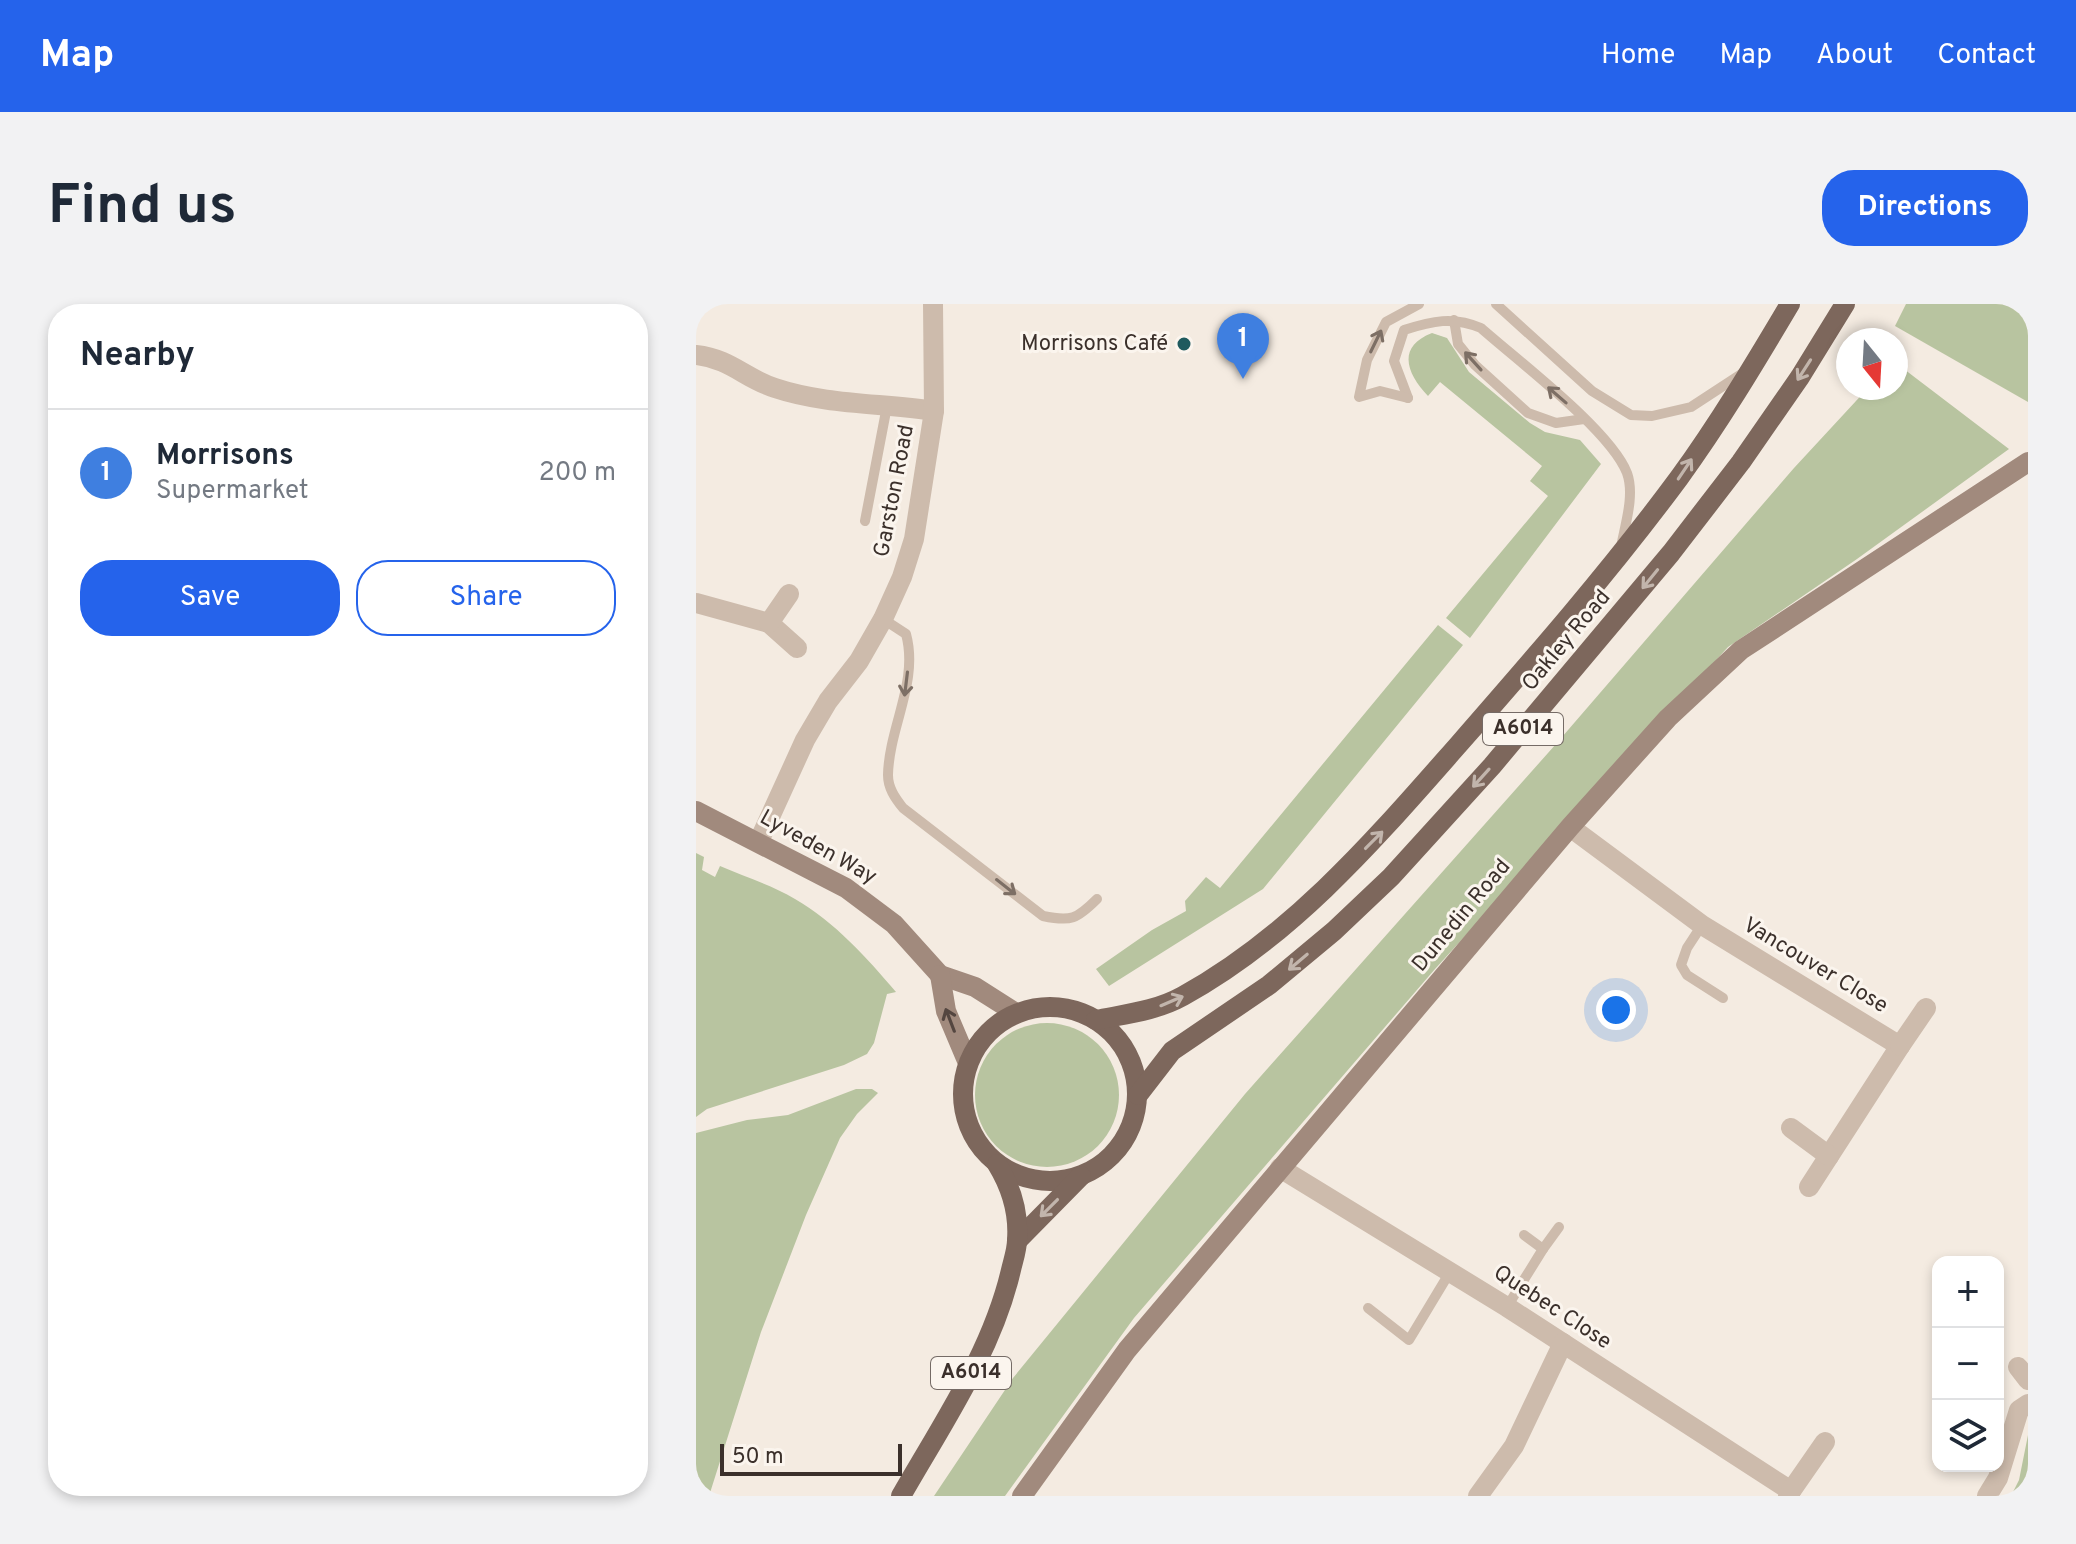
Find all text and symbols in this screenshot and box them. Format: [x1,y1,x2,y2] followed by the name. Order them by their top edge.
[40,32,114,81] text: Map
[1601,38,1675,74] text: Home
[1719,38,1772,74] text: Map
[1816,38,1893,74] text: About
[1937,38,2036,74] text: Contact
[1822,170,2028,246] button: Directions
[48,173,237,243] text: Find us
[1217,313,1269,379] pin: 1
[1836,328,1908,400] north arrow
[1369,330,1385,354] one-way arrow
[1021,331,1168,358] place label: Morrisons Café
[80,335,195,378] text: Nearby
[1175,335,1193,353] marker: Morrisons Café
[1464,351,1483,371] one-way arrow
[1796,358,1812,381] one-way arrow
[1548,387,1568,405] one-way arrow
[869,423,921,559] street label: Garston Road
[156,438,294,475] text: Morrisons
[101,457,111,490] text: 1
[539,457,616,490] text: 200 m
[1676,459,1693,481] one-way arrow
[156,475,308,508] text: Supermarket
[80,560,340,636] button: Save
[356,560,616,636] button: Share
[1641,569,1659,589] one-way arrow
[1517,585,1617,697] street label: Oakley Road
[899,670,914,697] one-way arrow
[1483,713,1563,745] road number: A6014
[1473,767,1491,787] one-way arrow
[755,805,881,891] street label: Lyveden Way
[1364,831,1383,850] one-way arrow
[1407,854,1517,978] street label: Dunedin Road
[995,879,1016,896] one-way arrow
[1738,912,1892,1020] street label: Vancouver Close
[1288,953,1309,970] one-way arrow
[1596,990,1636,1030] your location
[1159,993,1183,1008] one-way arrow
[942,1008,956,1033] one-way arrow
[1040,1198,1059,1217] one-way arrow
[1932,1256,2004,1472] map controls
[1932,1256,2004,1328] button: +
[1488,1260,1616,1356] street label: Quebec Close
[1932,1328,2004,1400] button: −
[931,1357,1011,1389] road number: A6014
[1932,1400,2004,1472] button: layers
[720,1440,902,1476] scale bar
[732,1444,784,1471] text: 50 m

